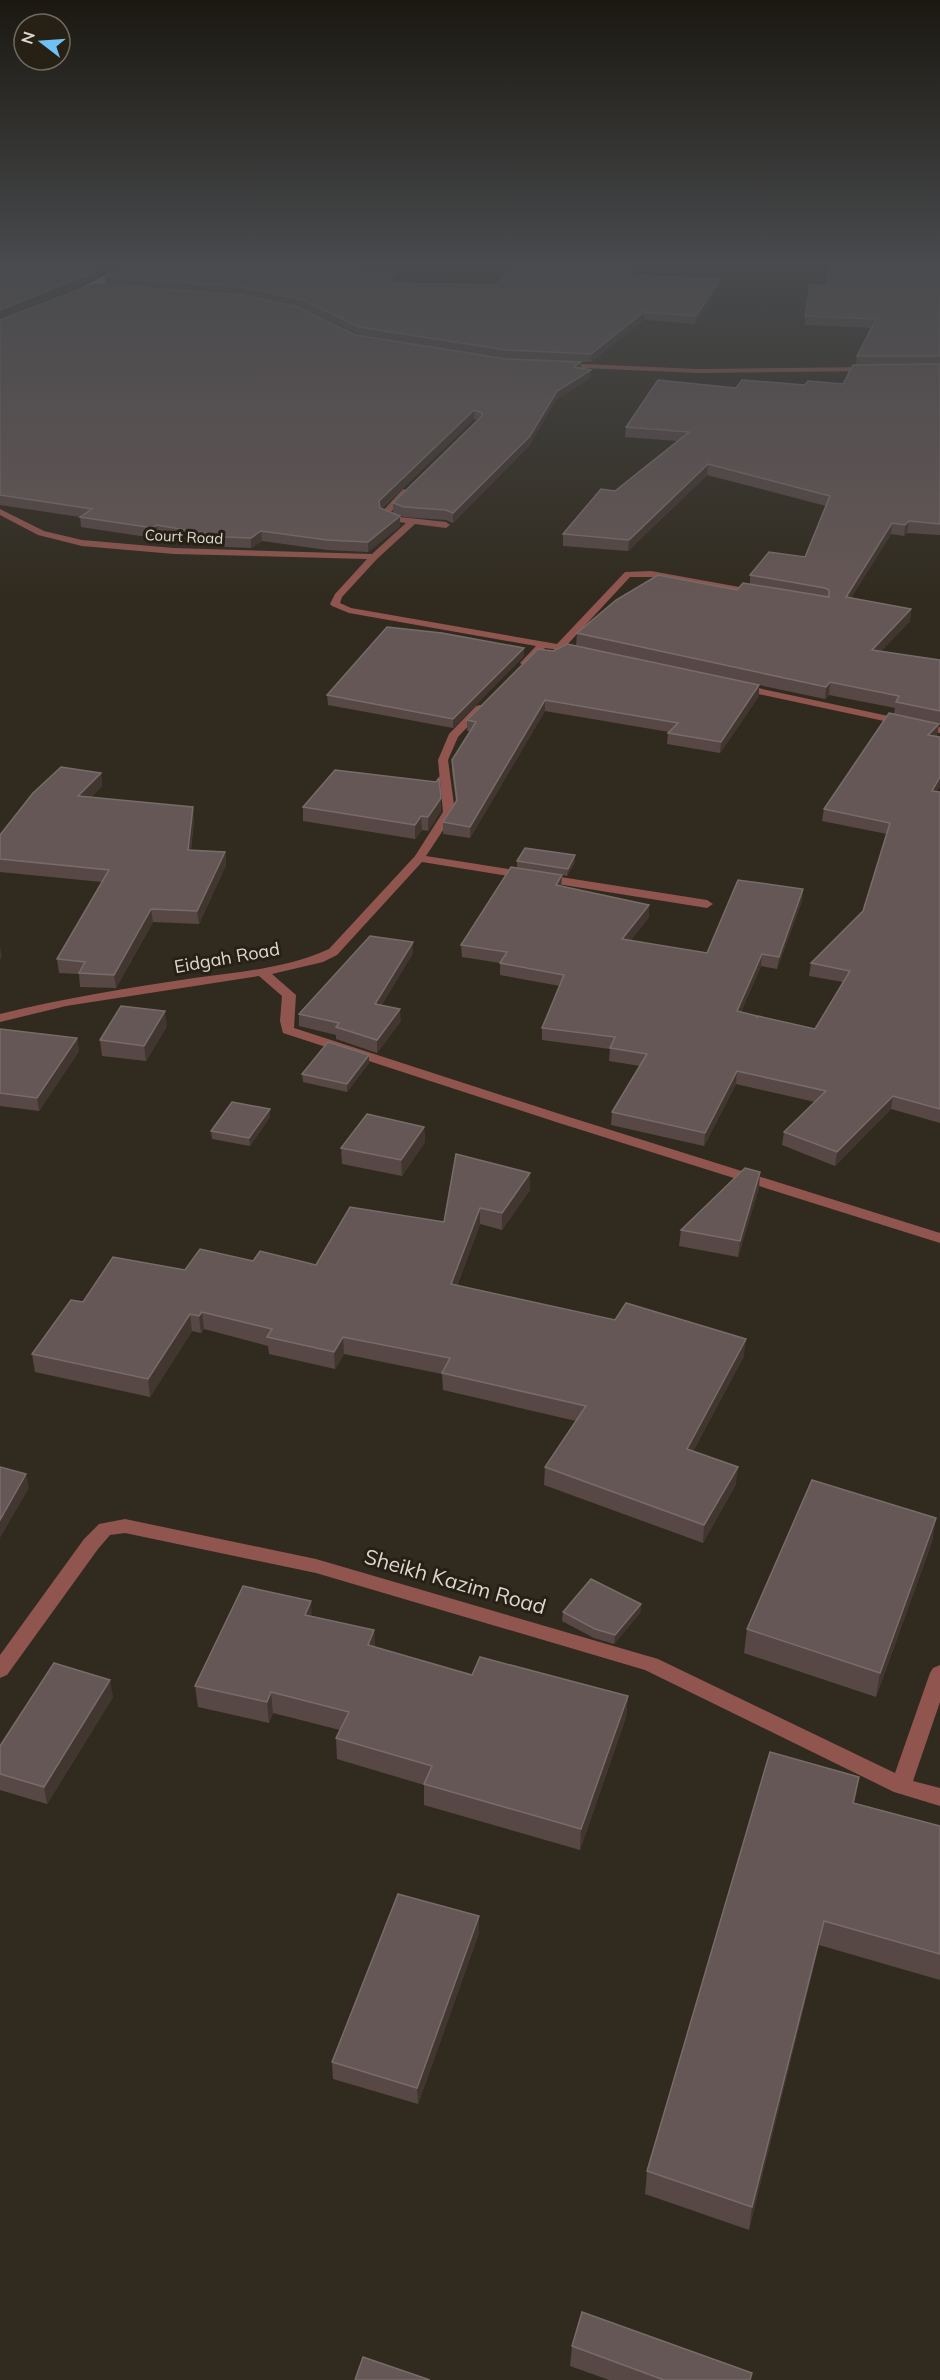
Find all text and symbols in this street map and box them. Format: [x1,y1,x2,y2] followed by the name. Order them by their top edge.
[12,12,72,72] north arrow
[16,29,39,46] text: N
[144,525,224,548] street label: Court Road
[172,937,281,978] street label: Eidgah Road
[362,1543,549,1619] street label: Sheikh Kazim Road

